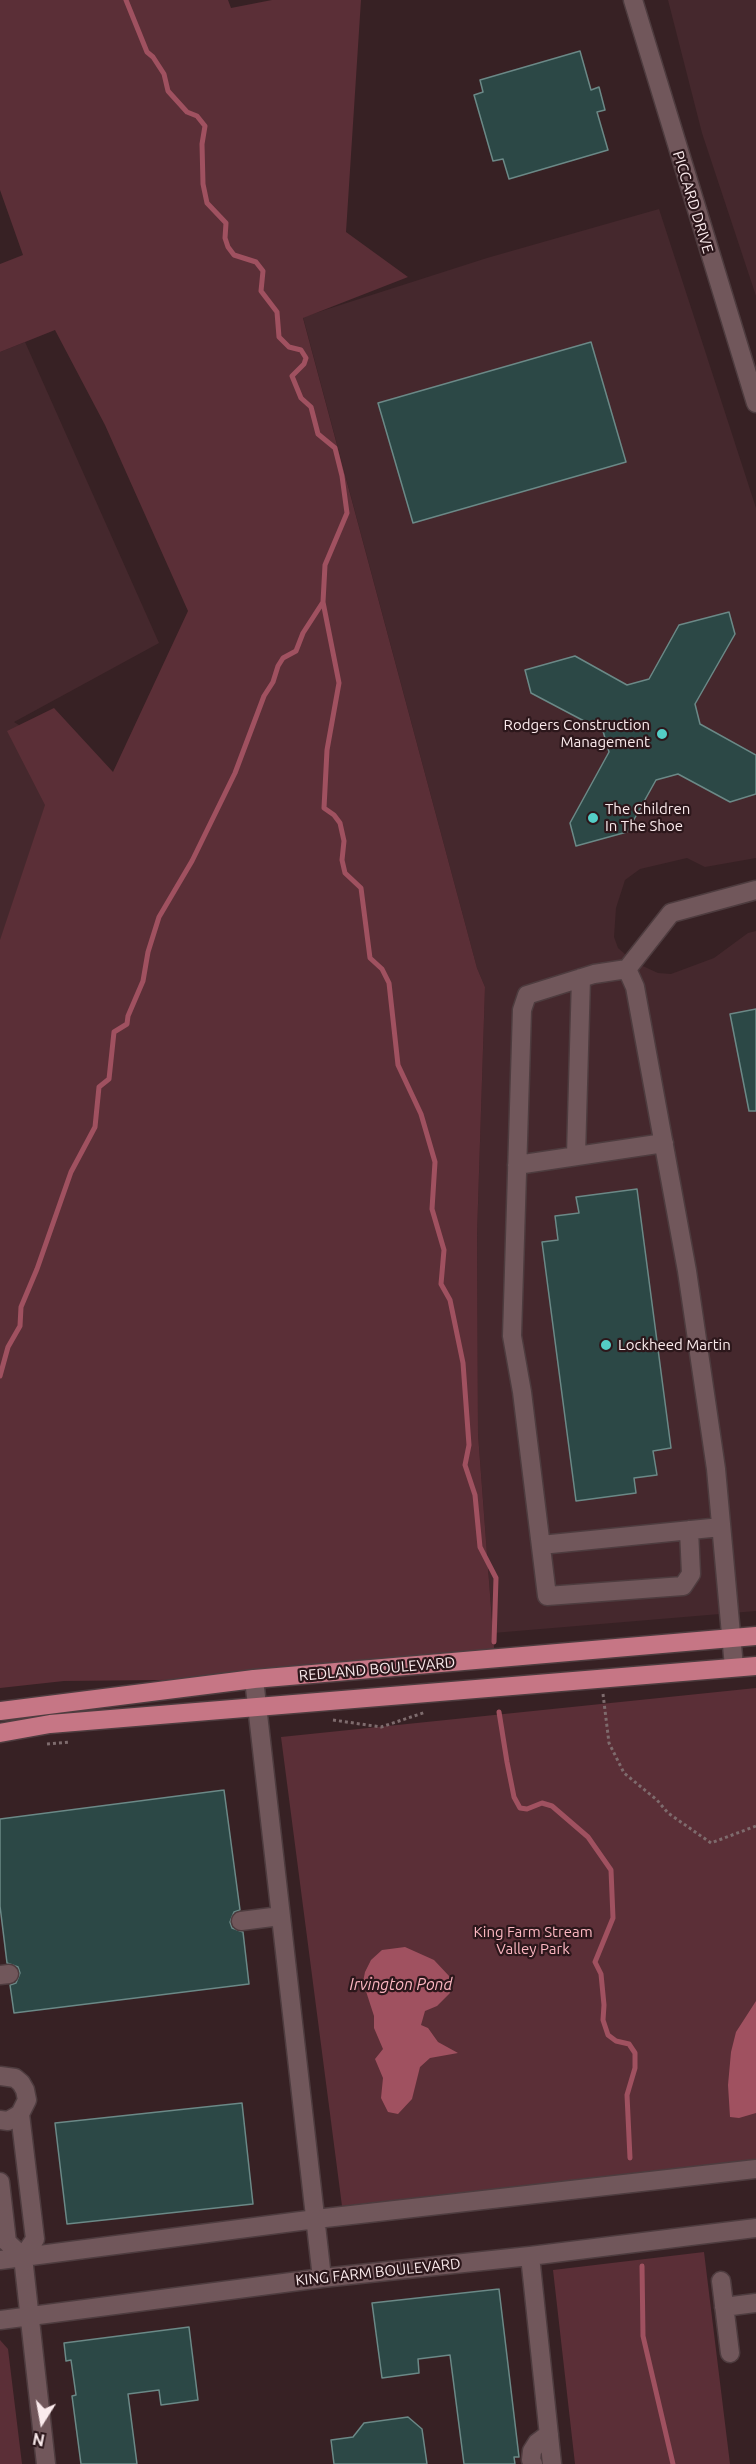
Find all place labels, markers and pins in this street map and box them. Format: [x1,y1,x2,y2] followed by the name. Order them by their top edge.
[504,716,650,751] place label: Rodgers Construction Management
[655,727,669,741] marker: Rodgers Construction Management
[605,800,690,835] place label: The Children In The Shoe
[586,811,600,825] marker: The Children In The Shoe
[618,1336,731,1354] place label: Lockheed Martin
[599,1338,613,1352] marker: Lockheed Martin

